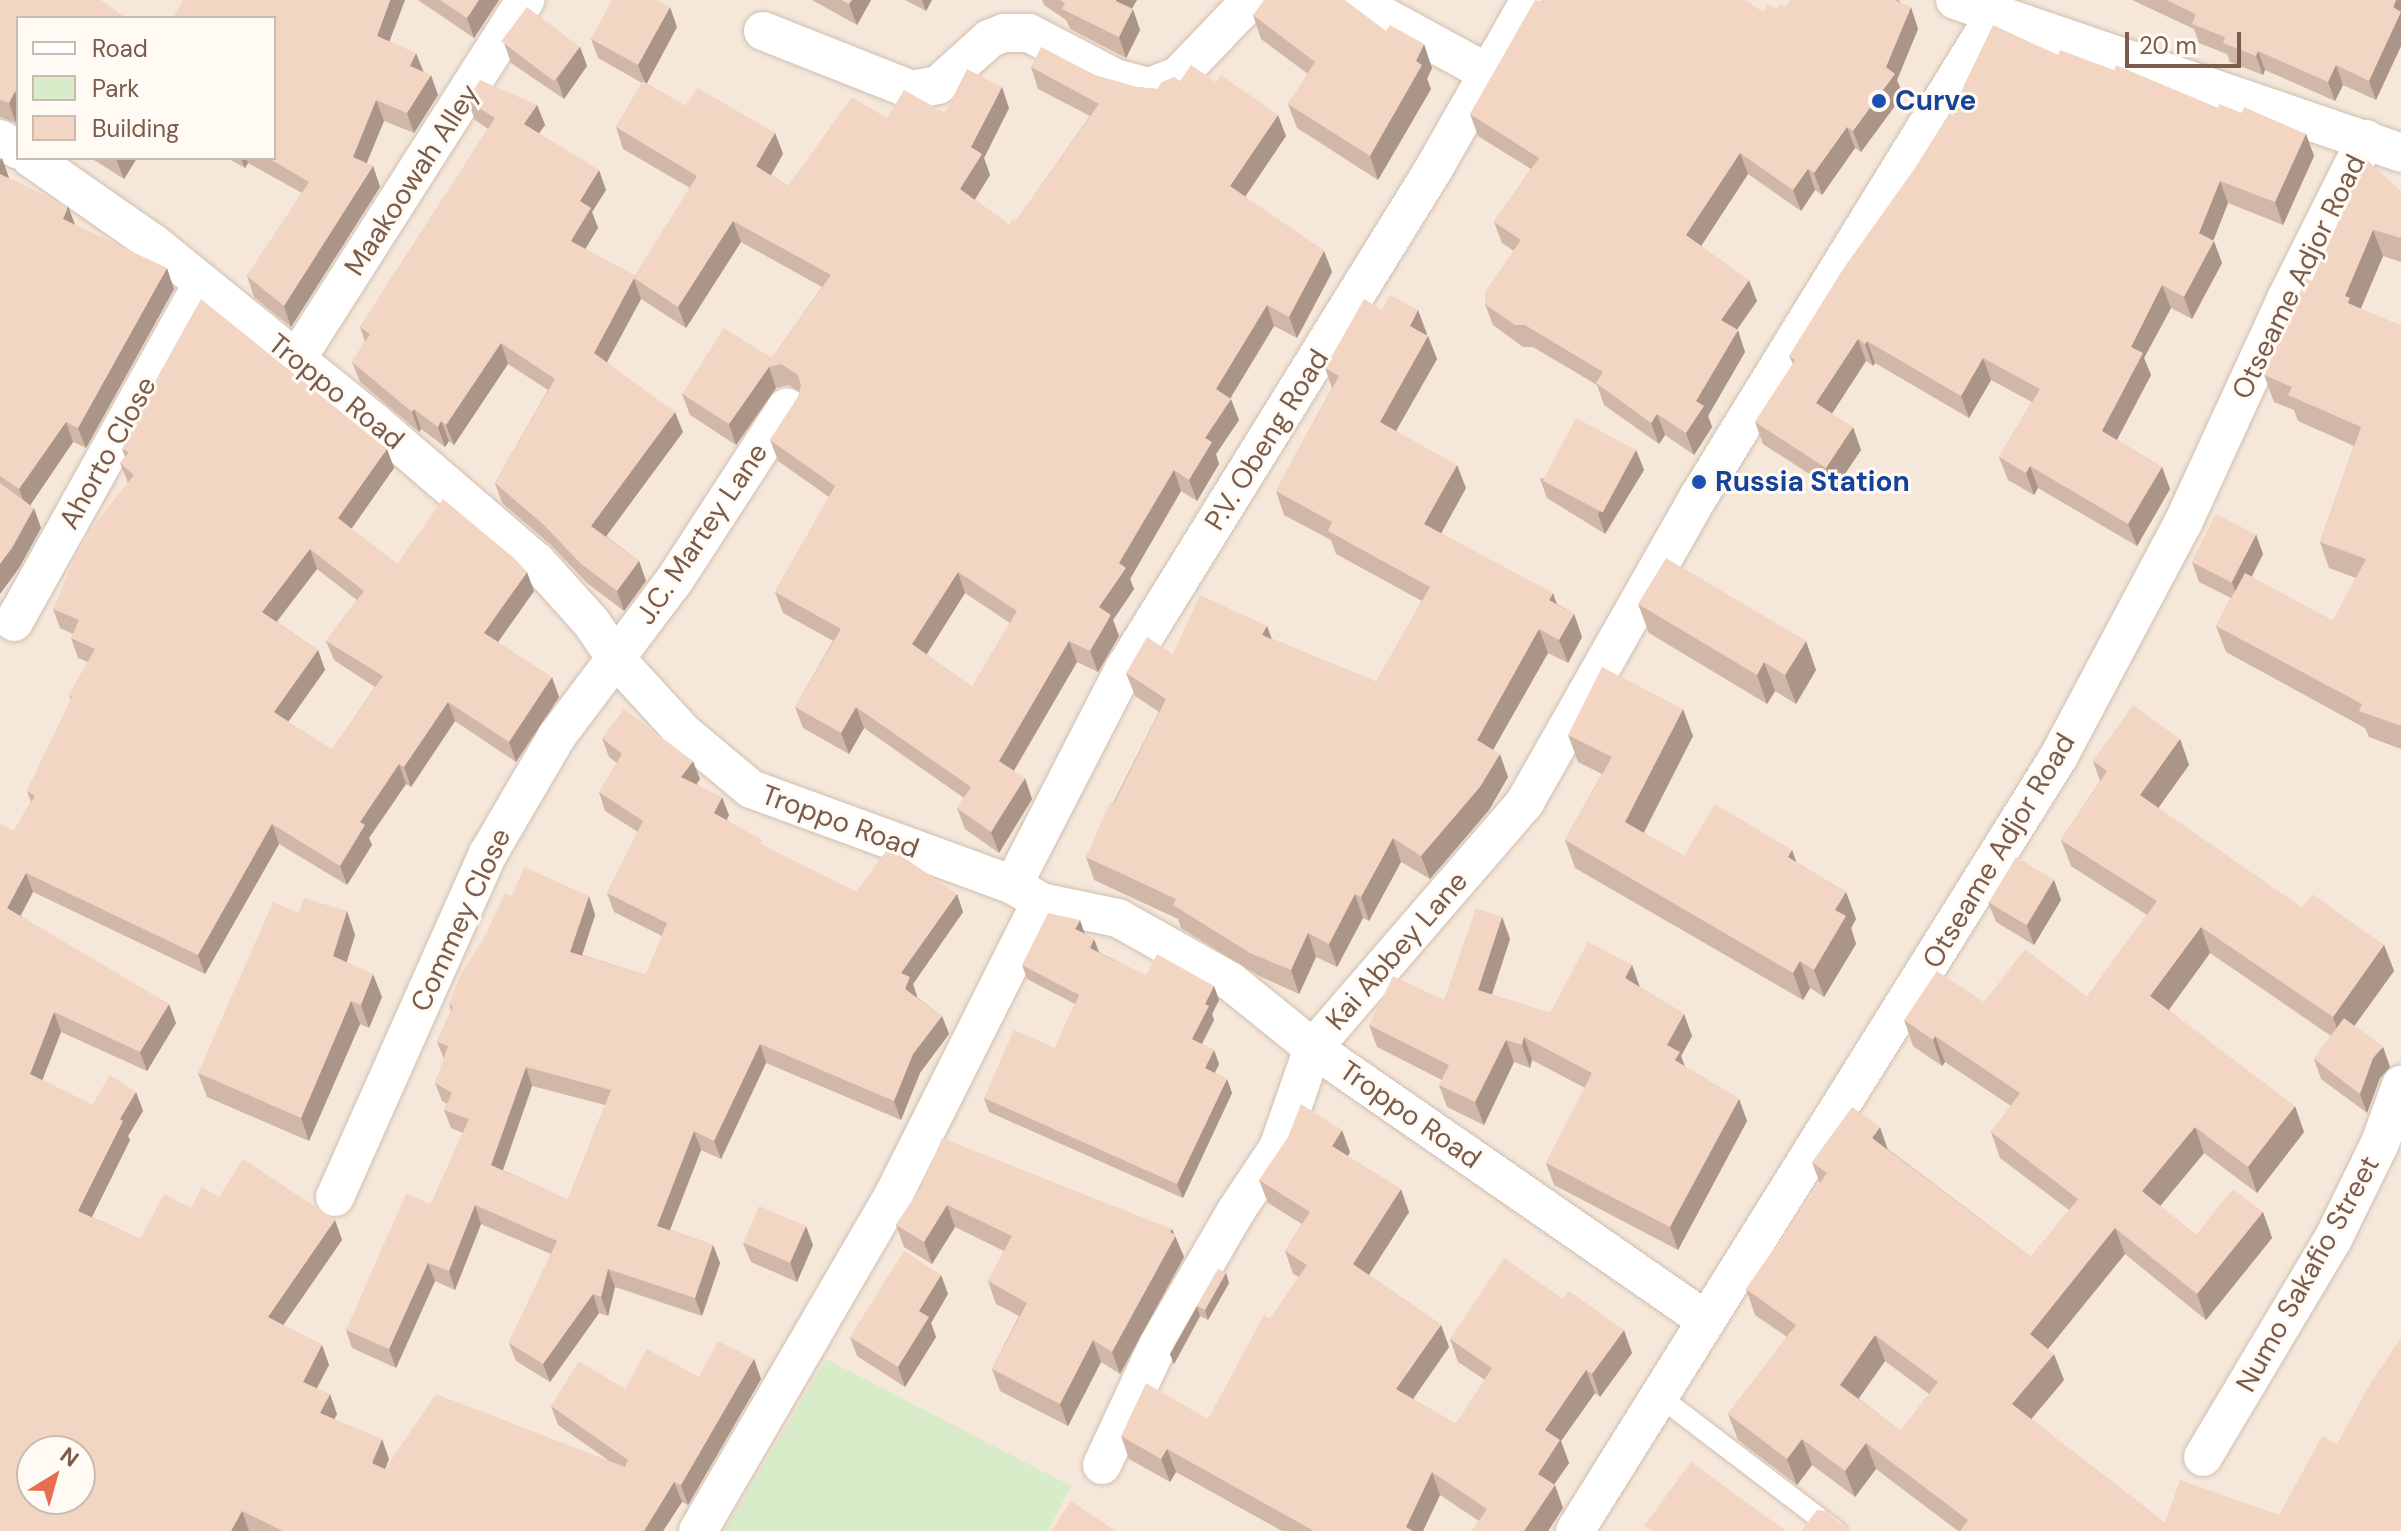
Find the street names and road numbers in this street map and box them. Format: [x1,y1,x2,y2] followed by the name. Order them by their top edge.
[338,78,486,282] street label: Maakoowah Alley
[2225,149,2373,405] street label: Otseame Adjor Road
[261,327,411,457] street label: Troppo Road
[1198,344,1336,536] street label: P.V. Obeng Road
[52,371,164,535] street label: Ahorto Close
[629,437,775,631] street label: J.C. Martey Lane
[1916,728,2082,974] street label: Otseame Adjor Road
[757,778,923,866] street label: Troppo Road
[404,823,518,1017] street label: Commey Close
[1319,865,1475,1037] street label: Kai Abbey Lane
[1333,1054,1487,1176] street label: Troppo Road
[2229,1150,2387,1398] street label: Numo Sakafio Street

